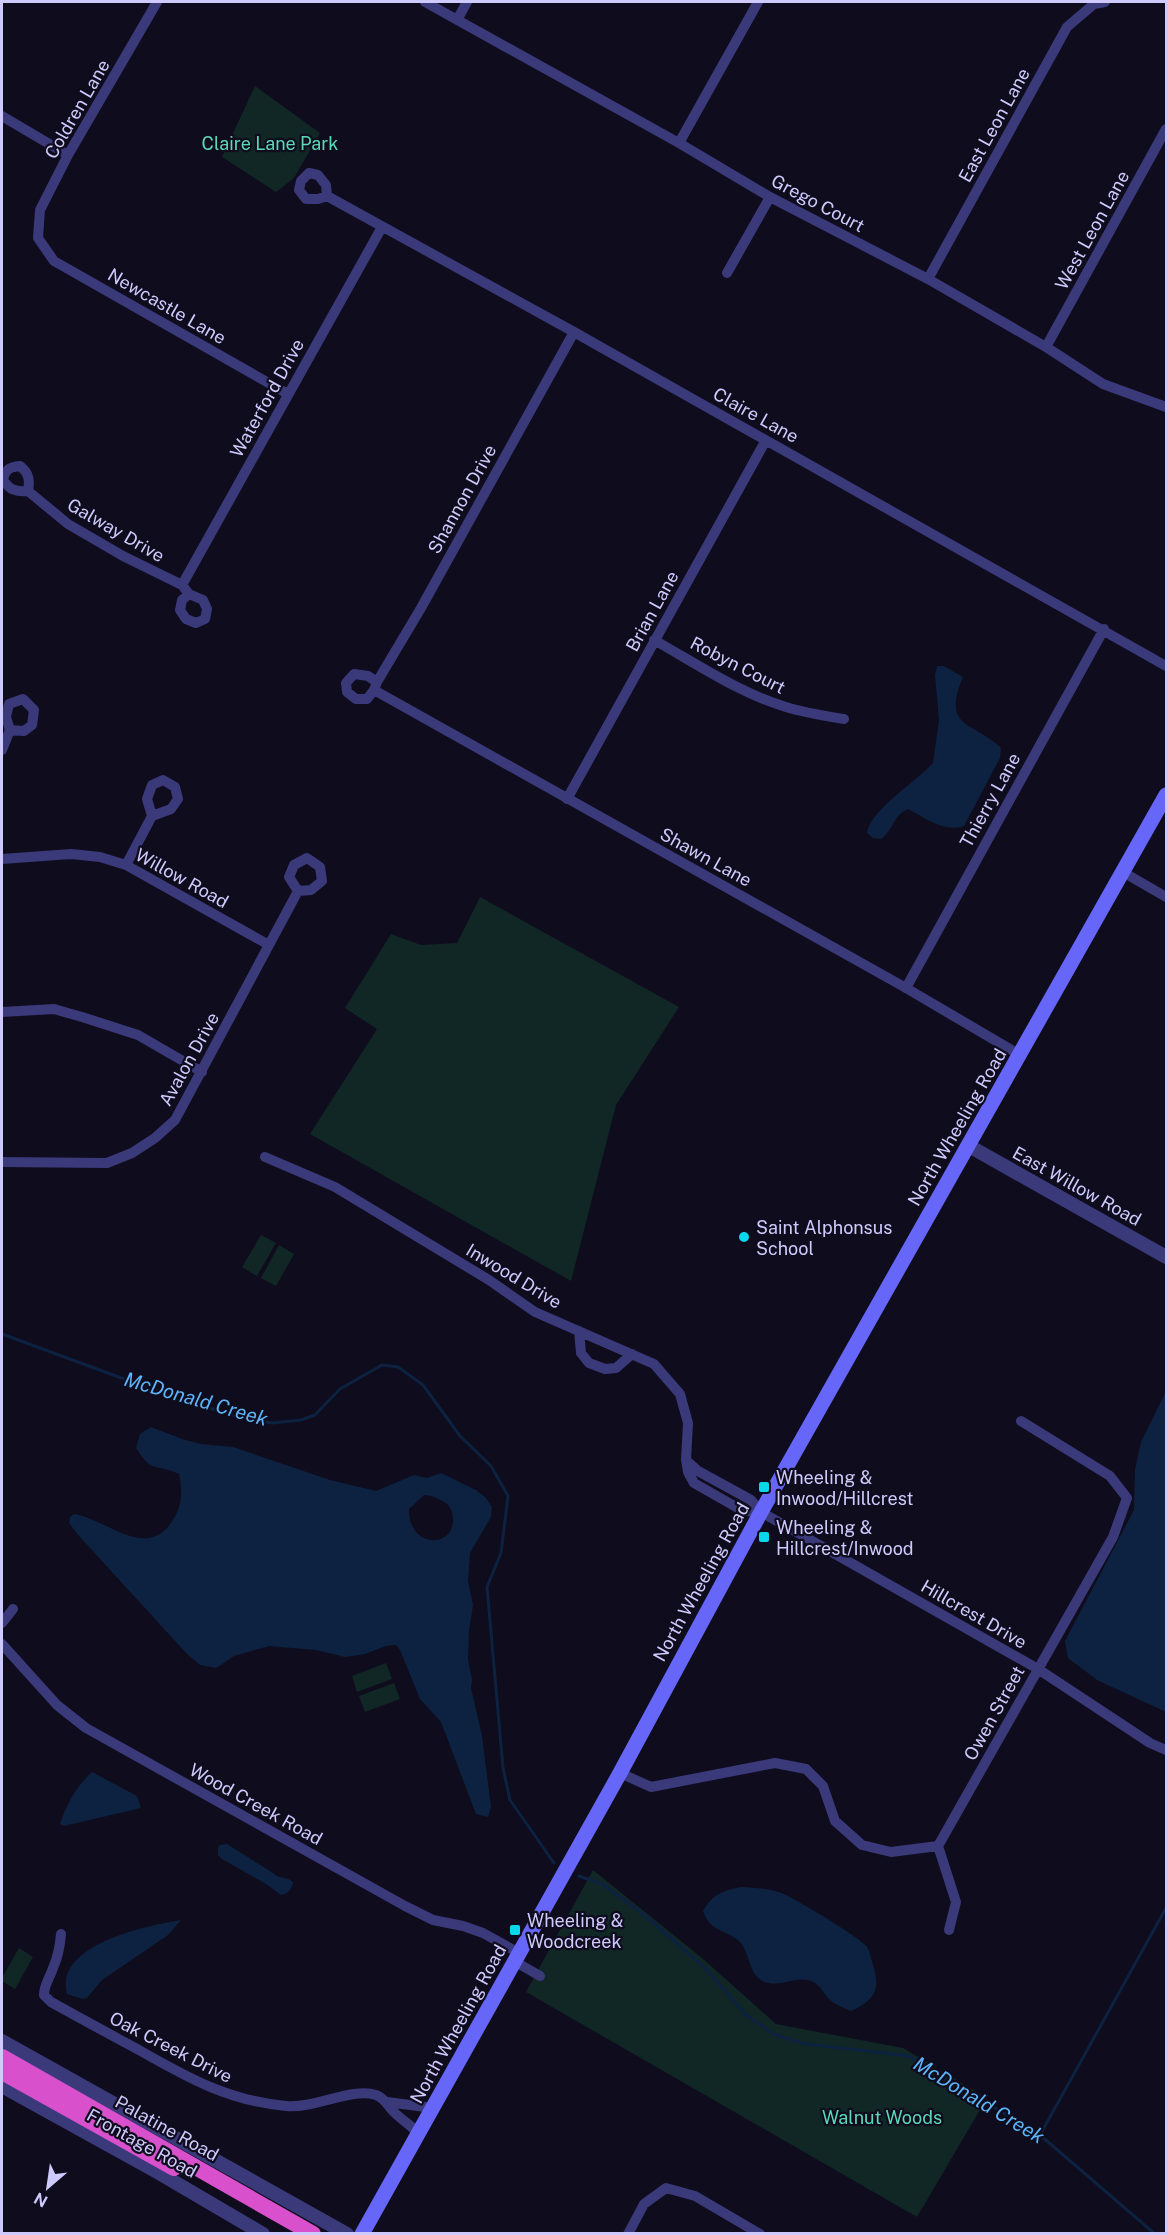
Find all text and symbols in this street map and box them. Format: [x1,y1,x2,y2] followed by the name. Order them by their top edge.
[40,56,114,162] street label: Coldren Lane
[954,64,1034,186] street label: East Leon Lane
[202,133,338,154] park label: Claire Lane Park
[1051,167,1133,293] street label: West Leon Lane
[768,170,868,236] street label: Grego Court
[104,264,230,348] street label: Newcastle Lane
[226,335,308,461] street label: Waterford Drive
[710,383,802,447] street label: Claire Lane
[423,441,501,557] street label: Shannon Drive
[64,494,168,566] street label: Galway Drive
[621,567,683,655] street label: Brian Lane
[687,632,789,698] street label: Robyn Court
[955,749,1025,851] street label: Thierry Lane
[657,823,755,891] street label: Shawn Lane
[132,844,232,912] street label: Willow Road
[155,1009,223,1109] street label: Avalon Drive
[903,1045,1011,1209] street label: North Wheeling Road
[1009,1142,1145,1230] street label: East Willow Road
[756,1217,892,1259] place label: Saint Alphonsus School
[737,1230,751,1244] marker: Saint Alphonsus School
[462,1239,566,1313] street label: Inwood Drive
[121,1367,271,1431] water label: McDonald Creek
[776,1467,914,1509] place label: Wheeling & Inwood/Hillcrest
[757,1480,771,1494] marker: Wheeling & Inwood/Hillcrest
[649,1499,753,1665] street label: North Wheeling Road
[776,1517,914,1559] place label: Wheeling & Hillcrest/Inwood
[757,1530,771,1544] marker: Wheeling & Hillcrest/Inwood
[917,1575,1031,1653] street label: Hillcrest Drive
[959,1662,1029,1764] street label: Owen Street
[186,1759,326,1849] street label: Wood Creek Road
[527,1910,624,1952] place label: Wheeling & Woodcreek
[508,1923,522,1937] marker: Wheeling & Woodcreek
[406,1941,510,2107] street label: North Wheeling Road
[106,2007,236,2087] street label: Oak Creek Drive
[909,2051,1049,2149] water label: McDonald Creek
[112,2091,222,2165] street label: Palatine Road
[83,2104,201,2182] street label: Frontage Road
[822,2107,942,2128] park label: Walnut Woods
[18,2157,78,2217] north arrow
[31,2188,51,2211] text: N

